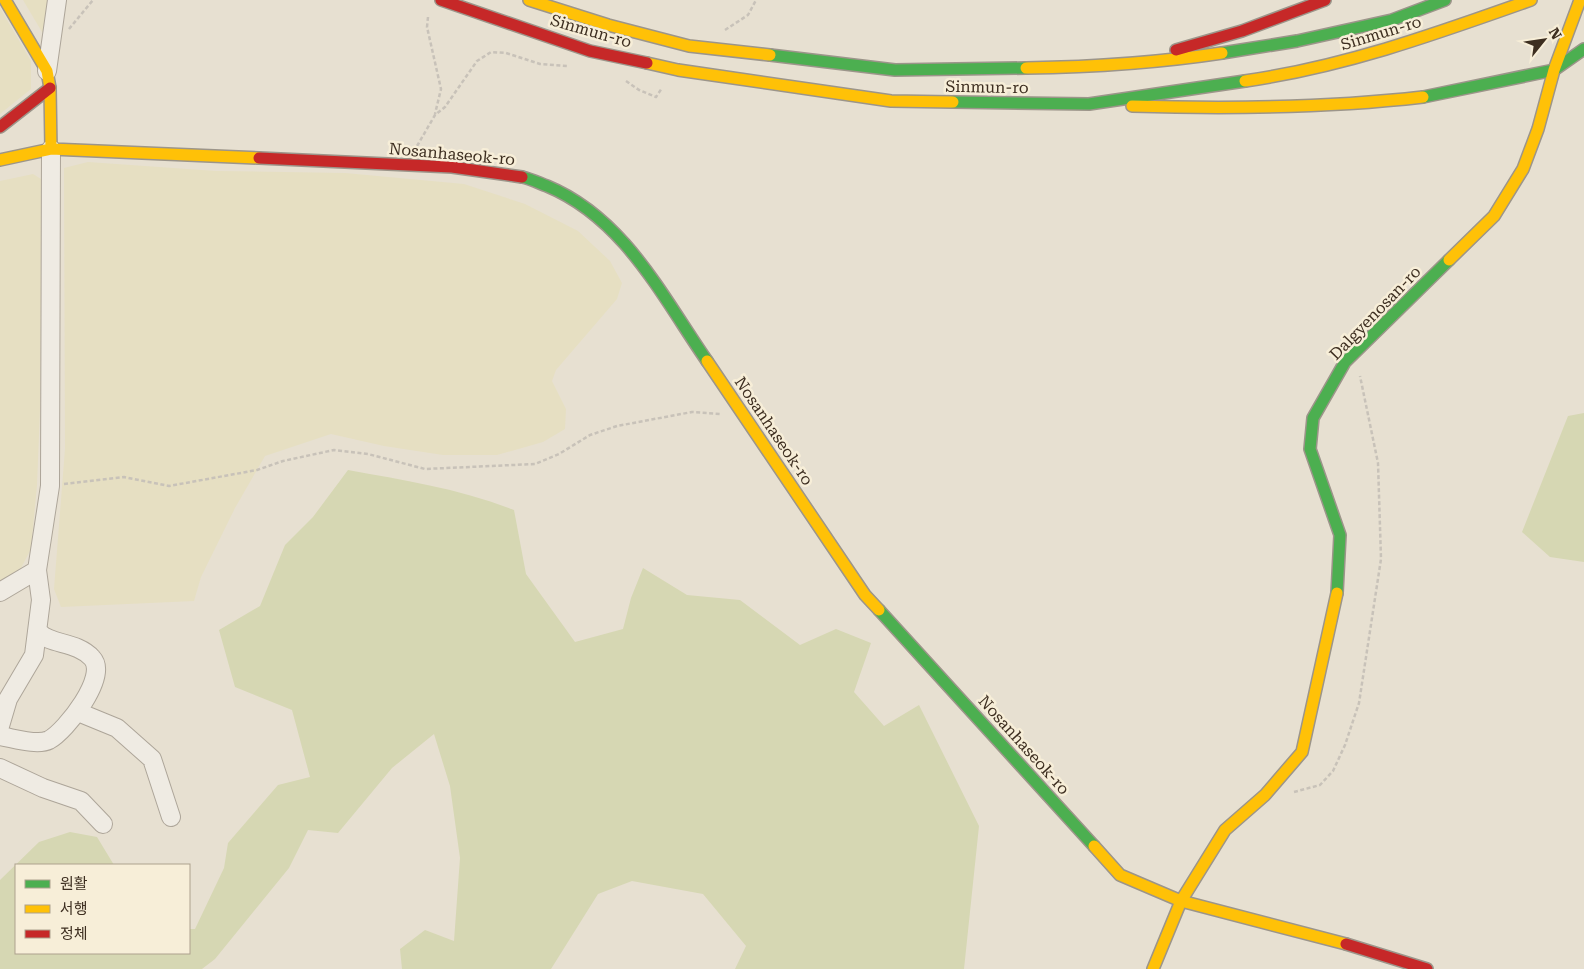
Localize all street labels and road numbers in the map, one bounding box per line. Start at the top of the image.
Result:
street label: Sinmun-ro [548,10,634,52]
street label: Sinmun-ro [1338,12,1424,54]
street label: Sinmun-ro [945,77,1029,97]
street label: Nosanhaseok-ro [388,139,516,169]
street label: Dalgyenosan-ro [1325,262,1425,364]
street label: Nosanhaseok-ro [731,373,817,489]
street label: Nosanhaseok-ro [975,692,1074,799]

